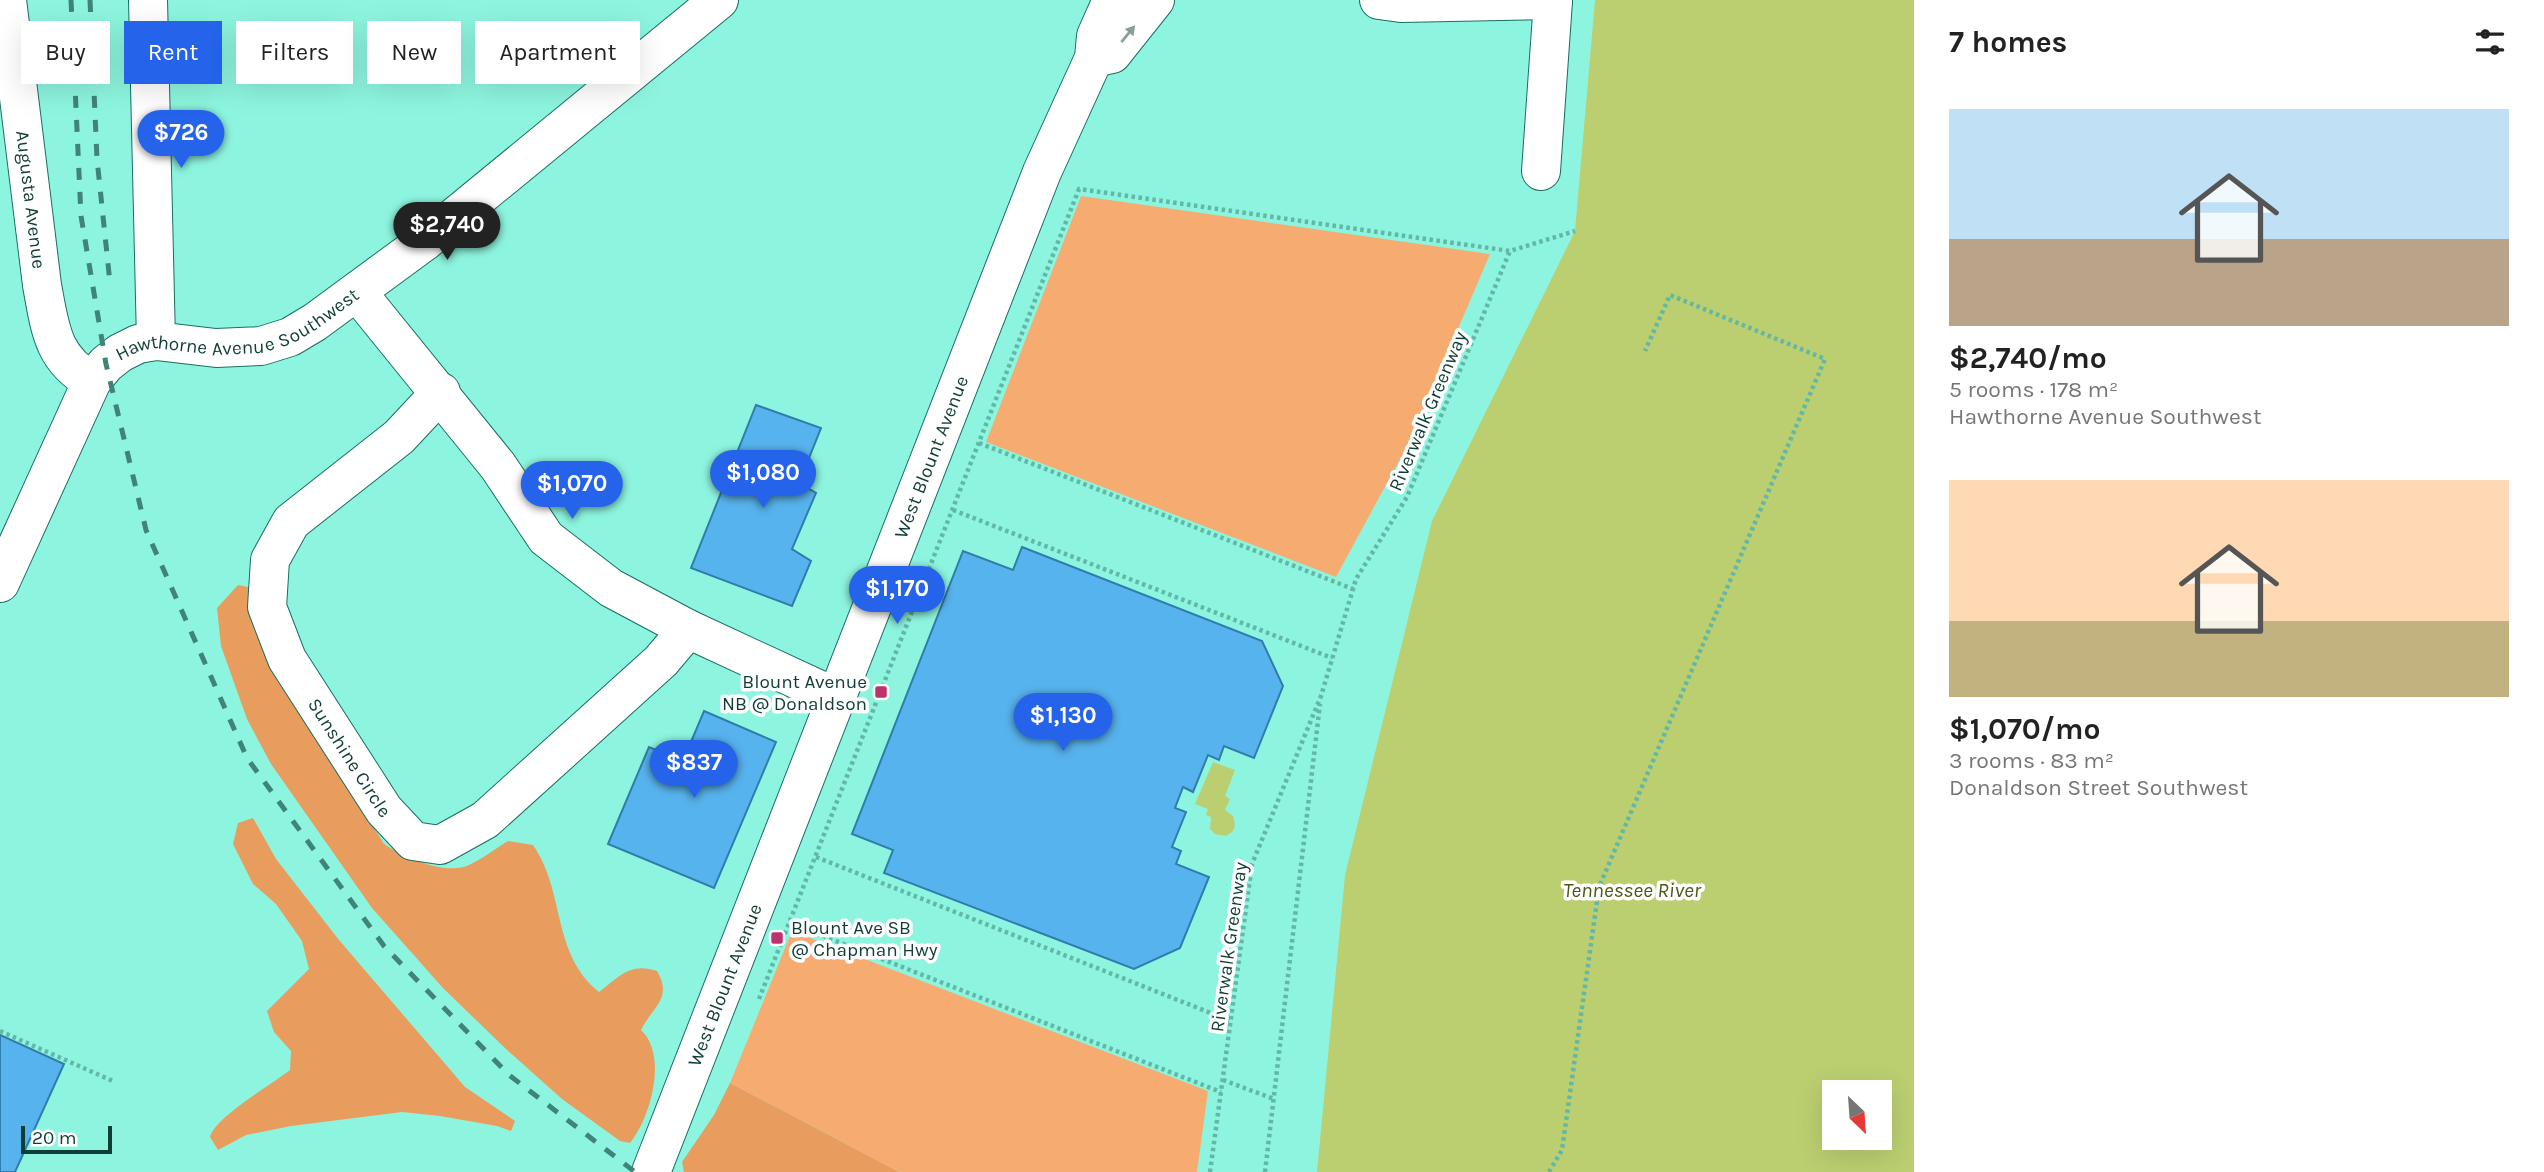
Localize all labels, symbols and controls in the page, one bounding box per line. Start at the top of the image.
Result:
chip: Buy [21,21,110,84]
chip: Rent [124,21,222,84]
chip: Filters [236,21,353,84]
chip: New [367,21,461,84]
chip: Apartment [475,21,640,84]
icon: filters [2471,23,2509,61]
text: 7 homes [1949,24,2067,60]
one-way arrow [1120,26,1135,43]
pin: $726 [140,110,222,170]
text: $726 [153,119,209,146]
street label: Augusta Avenue [11,129,50,270]
icon: home [2166,155,2292,281]
pin: $2,740 [390,202,504,262]
text: $2,740 [409,211,485,238]
street label: Hawthorne Avenue Southwest [112,284,363,366]
street label: Riverwalk Greenway [1384,328,1472,495]
text: $2,740/mo [1949,340,2107,376]
street label: West Blount Avenue [890,373,973,541]
text: 5 rooms · 178 m² [1949,376,2118,403]
text: Hawthorne Avenue Southwest [1949,403,2262,430]
pin: $1,080 [706,450,820,510]
text: $1,080 [726,459,800,486]
pin: $1,070 [515,462,629,521]
text: $1,070 [537,470,607,497]
icon: home [2166,526,2292,652]
pin: $1,170 [840,566,954,626]
text: $1,170 [865,575,929,602]
place label: Blount Avenue NB @ Donaldson [722,671,867,715]
marker: Blount Avenue NB @ Donaldson [873,684,889,700]
street label: Sunshine Circle [303,694,395,822]
pin: $1,130 [1006,694,1120,753]
text: $1,130 [1030,702,1096,729]
text: $1,070/mo [1949,711,2100,747]
pin: $837 [653,740,735,800]
text: 3 rooms · 83 m² [1949,747,2114,774]
text: $837 [666,749,722,776]
text: Donaldson Street Southwest [1949,774,2248,801]
street label: Riverwalk Greenway [1206,861,1252,1034]
water label: Tennessee River [1563,878,1702,902]
street label: West Blount Avenue [683,901,767,1070]
place label: Blount Ave SB @ Chapman Hwy [791,917,938,961]
marker: Blount Ave SB @ Chapman Hwy [769,930,785,946]
north arrow [1822,1080,1892,1150]
map controls [1822,1080,1892,1150]
scale bar [21,1123,112,1155]
text: 20 m [32,1127,77,1149]

